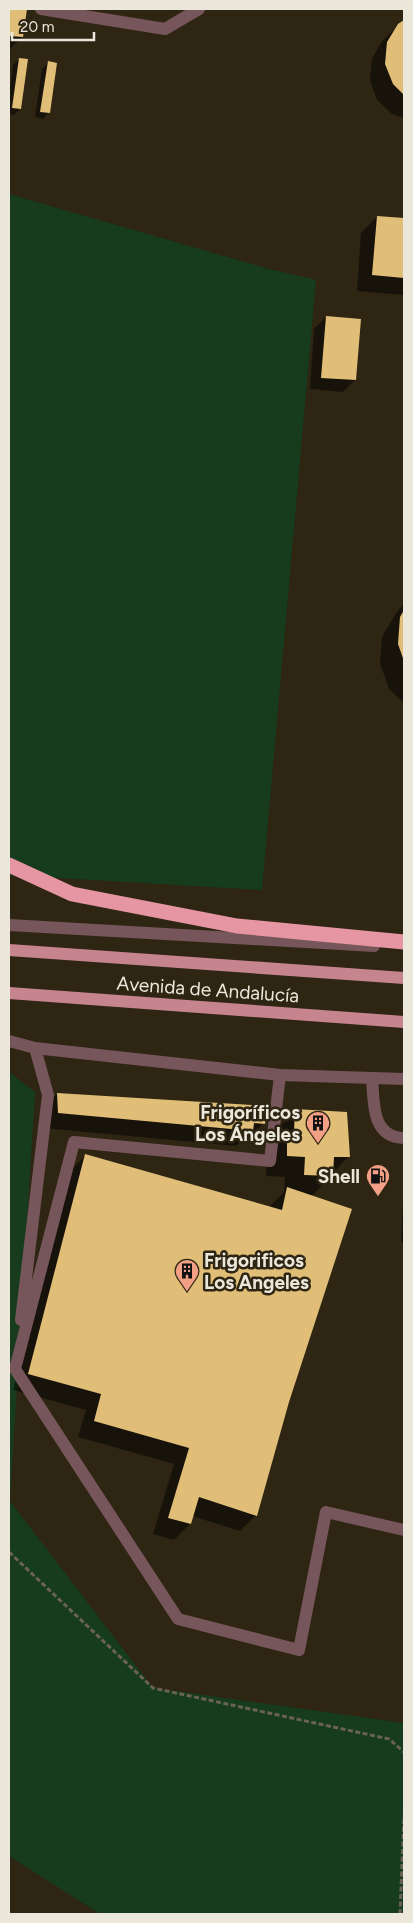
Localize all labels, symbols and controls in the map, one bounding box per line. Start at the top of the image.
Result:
scale bar [12,10,95,42]
text: 20 m [20,18,54,36]
street label: Avenida de Andalucía [116,972,300,1007]
place label: Frigoríficos Los Ángeles [195,1101,300,1146]
building icon: Frigoríficos Los Ángeles [305,1110,331,1144]
fuel station icon: Shell [365,1163,391,1197]
place label: Shell [318,1165,360,1188]
place label: Frigorificos Los Angeles [204,1249,309,1294]
building icon: Frigorificos Los Angeles [174,1258,200,1292]

